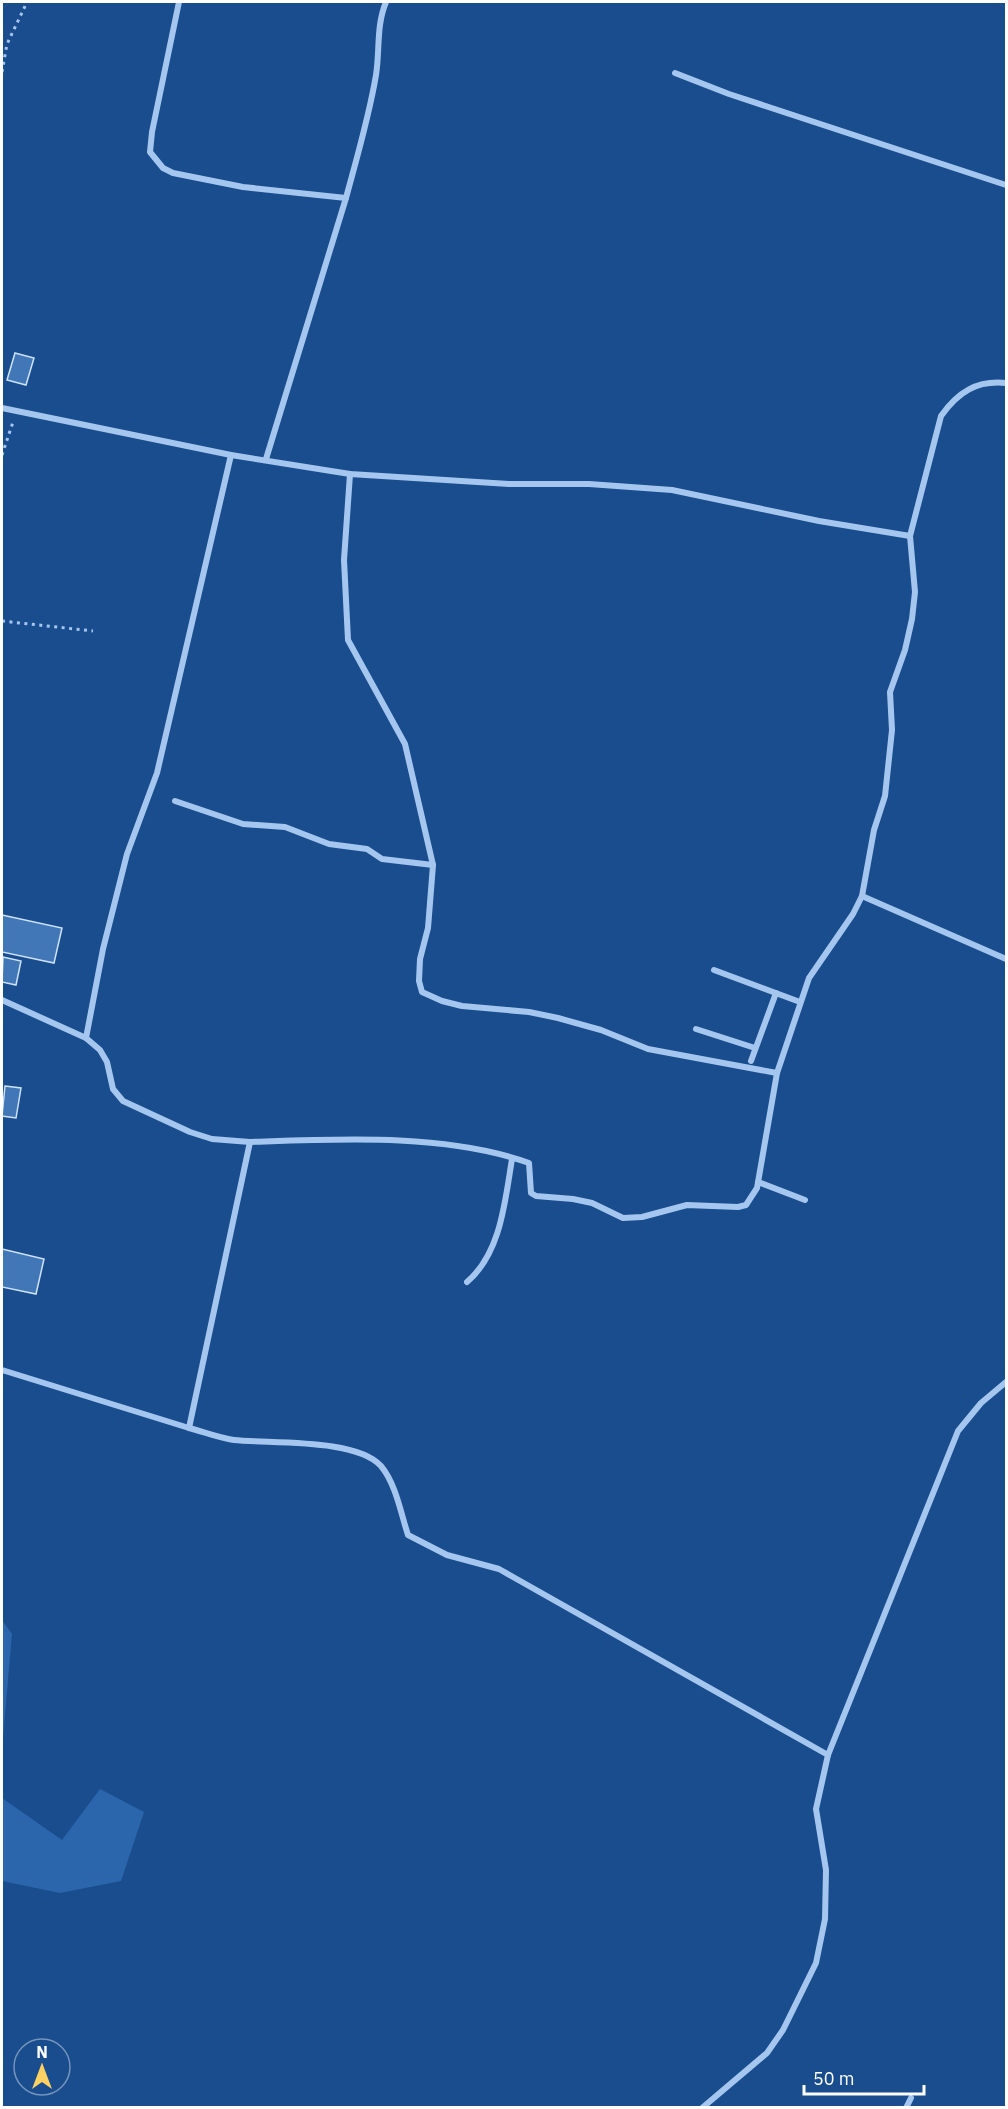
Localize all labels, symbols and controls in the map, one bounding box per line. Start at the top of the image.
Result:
north arrow [12,2037,72,2097]
text: N [36,2042,48,2062]
scale bar [804,2058,924,2096]
text: 50 m [813,2067,855,2090]

